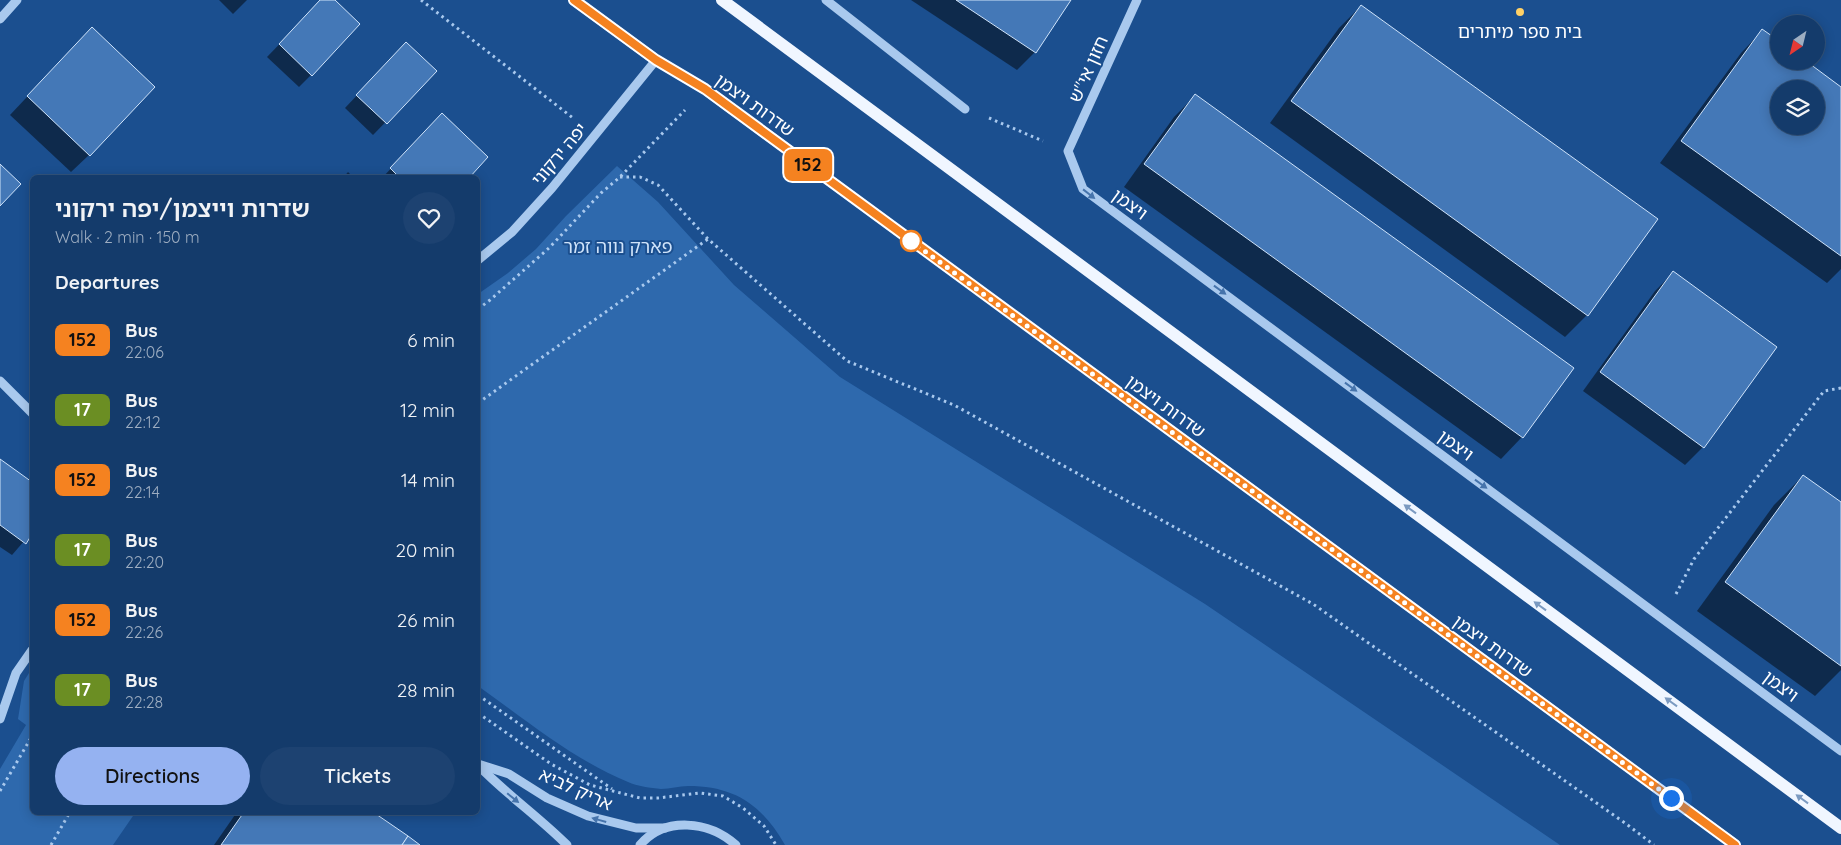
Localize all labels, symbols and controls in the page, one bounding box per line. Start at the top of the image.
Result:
marker: בית ספר מיתרים [1514,6,1526,18]
north arrow [1770,15,1825,70]
map controls [1770,15,1825,135]
place label: בית ספר מיתרים [1458,20,1582,43]
street label: חזון אי"ש [1063,32,1113,106]
street label: שדרות ויצמן [711,68,799,142]
button: layers [1770,80,1825,135]
street label: יפה ירקוני [526,118,592,190]
line badge: 152 [779,149,837,181]
text: 152 [794,153,822,176]
street label: ויצמן [1108,183,1152,225]
one-way arrow [1083,188,1096,199]
button: heart [403,192,455,244]
text: שדרות וייצמן/יפה ירקוני [55,193,310,223]
text: Walk · 2 min · 150 m [55,227,200,247]
unlabelled marker [900,230,922,252]
park label: פארק נווה זמר [564,235,672,258]
text: Departures [55,270,159,294]
one-way arrow [1213,285,1226,296]
text: Bus [125,318,158,342]
text: 152 [69,328,96,351]
text: 6 min [407,328,455,352]
text: 22:06 [125,342,164,362]
street label: שדרות ויצמן [1122,369,1210,443]
one-way arrow [1344,382,1358,392]
text: Bus [125,388,158,412]
text: 17 [74,398,91,421]
text: 12 min [400,398,455,422]
text: 22:12 [125,412,161,432]
street label: ויצמן [1434,424,1478,466]
text: Bus [125,458,158,482]
text: 152 [69,468,96,491]
text: 14 min [401,468,455,492]
one-way arrow [1474,478,1487,489]
text: 22:14 [125,482,160,502]
one-way arrow [1403,504,1417,514]
text: Bus [125,528,158,552]
text: 17 [74,538,91,561]
text: 20 min [396,538,455,562]
text: 22:20 [125,552,164,572]
text: Bus [125,598,158,622]
one-way arrow [1534,601,1547,611]
text: 152 [69,608,96,631]
text: 26 min [397,608,455,632]
street label: שדרות ויצמן [1449,609,1537,683]
text: 22:26 [125,622,163,642]
street label: ויצמן [1759,665,1803,707]
text: Bus [125,668,158,692]
text: 17 [74,678,91,701]
text: 28 min [397,678,455,702]
text: 22:28 [125,692,163,712]
one-way arrow [1664,697,1678,707]
button: Directions [55,747,250,805]
button: Tickets [260,747,455,805]
street label: אריק לביא [536,763,616,815]
your location [1659,786,1684,811]
one-way arrow [506,793,519,804]
one-way arrow [1795,794,1809,804]
one-way arrow [592,815,607,823]

